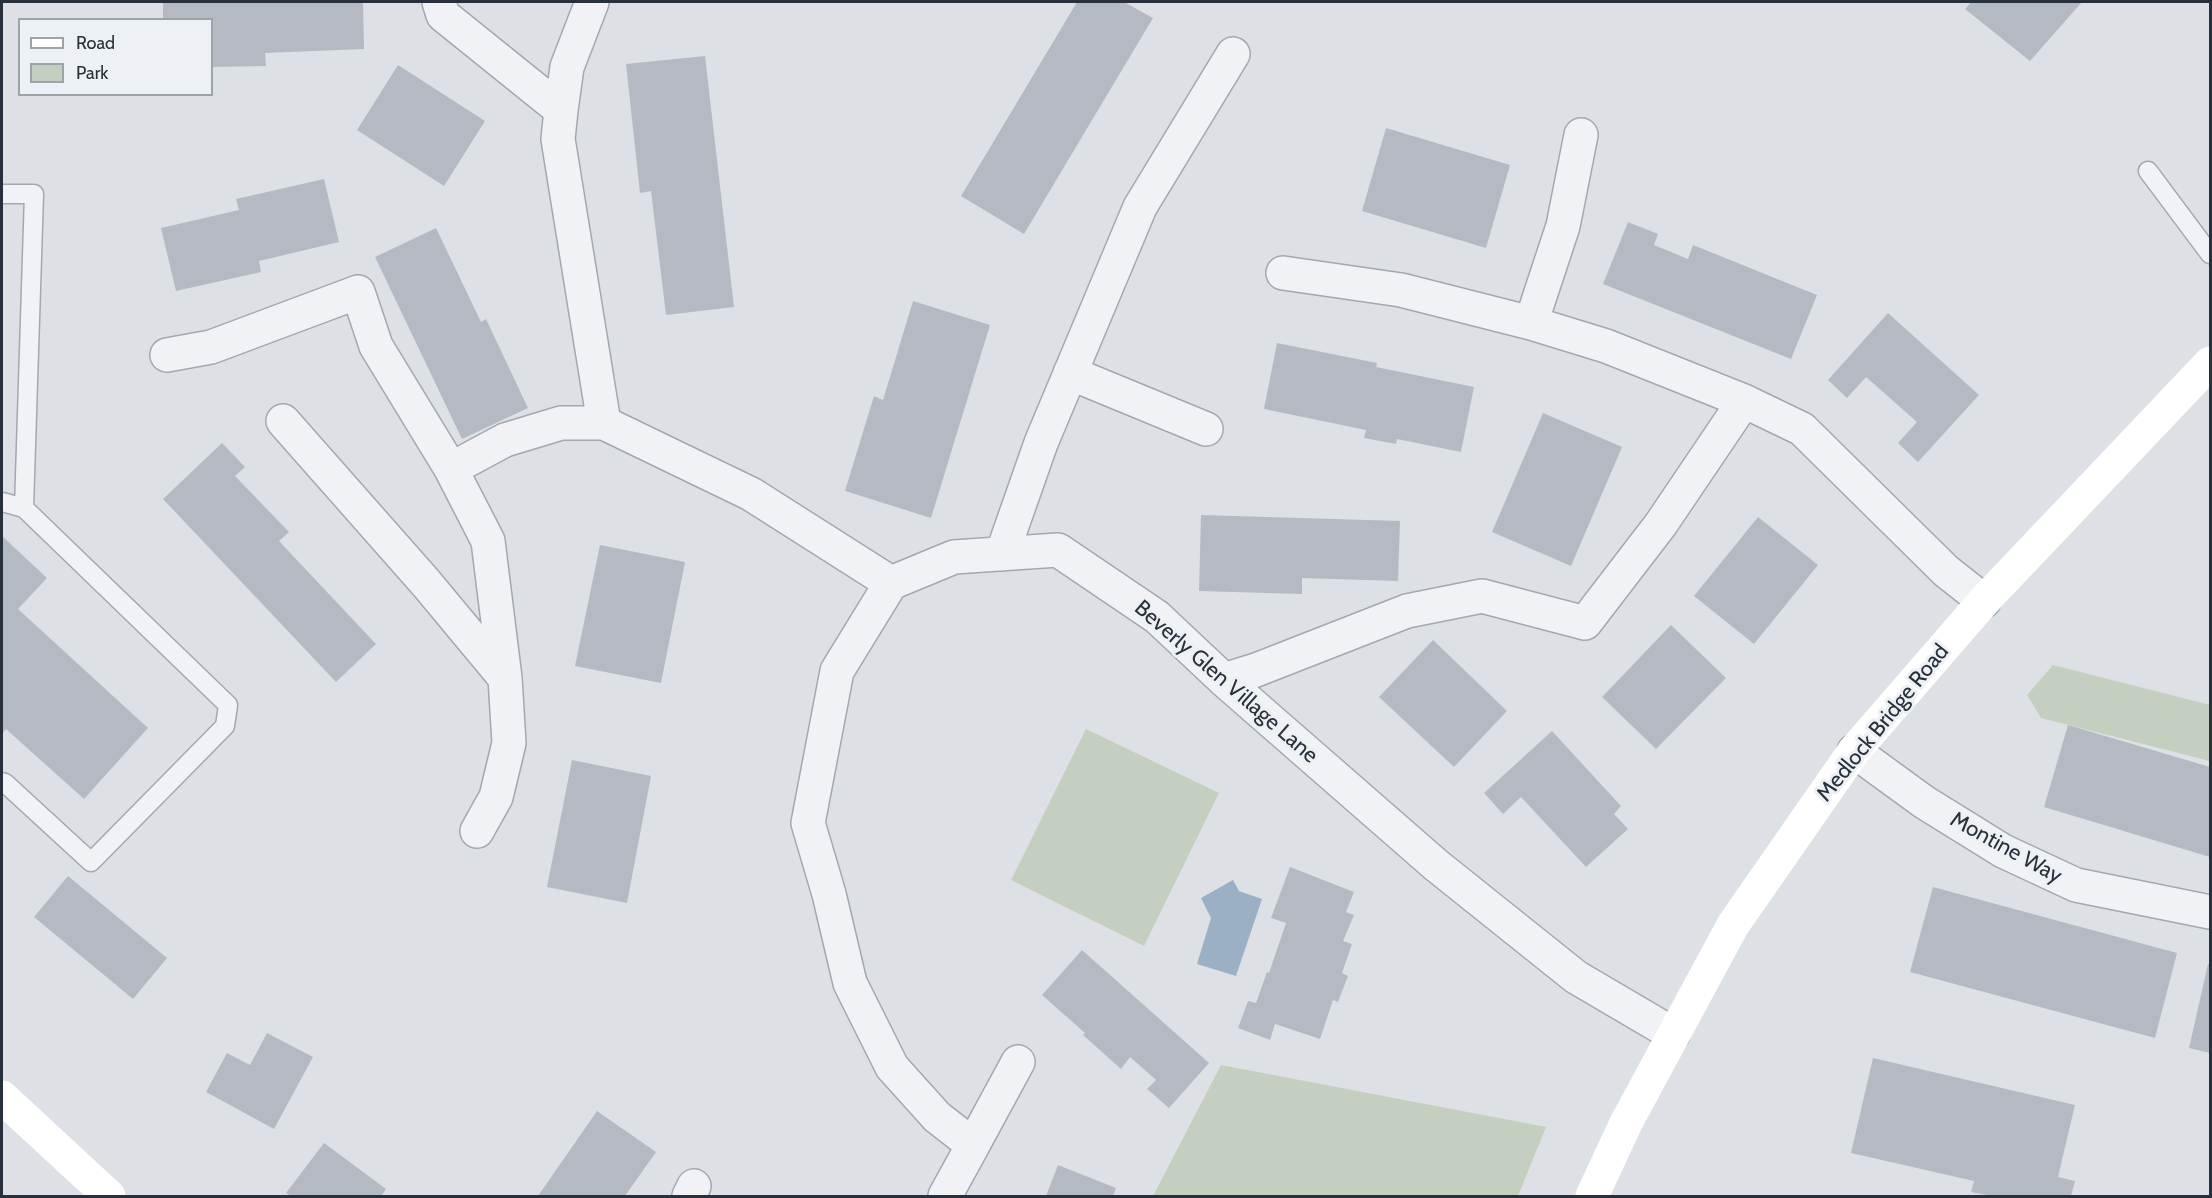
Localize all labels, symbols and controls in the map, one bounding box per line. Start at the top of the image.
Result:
legend [18,18,213,96]
text: Road [76,32,115,54]
text: Park [76,62,108,84]
street label: Beverly Glen Village Lane [1129,595,1323,769]
street label: Medlock Bridge Road [1811,639,1955,807]
street label: Montine Way [1946,807,2066,889]

